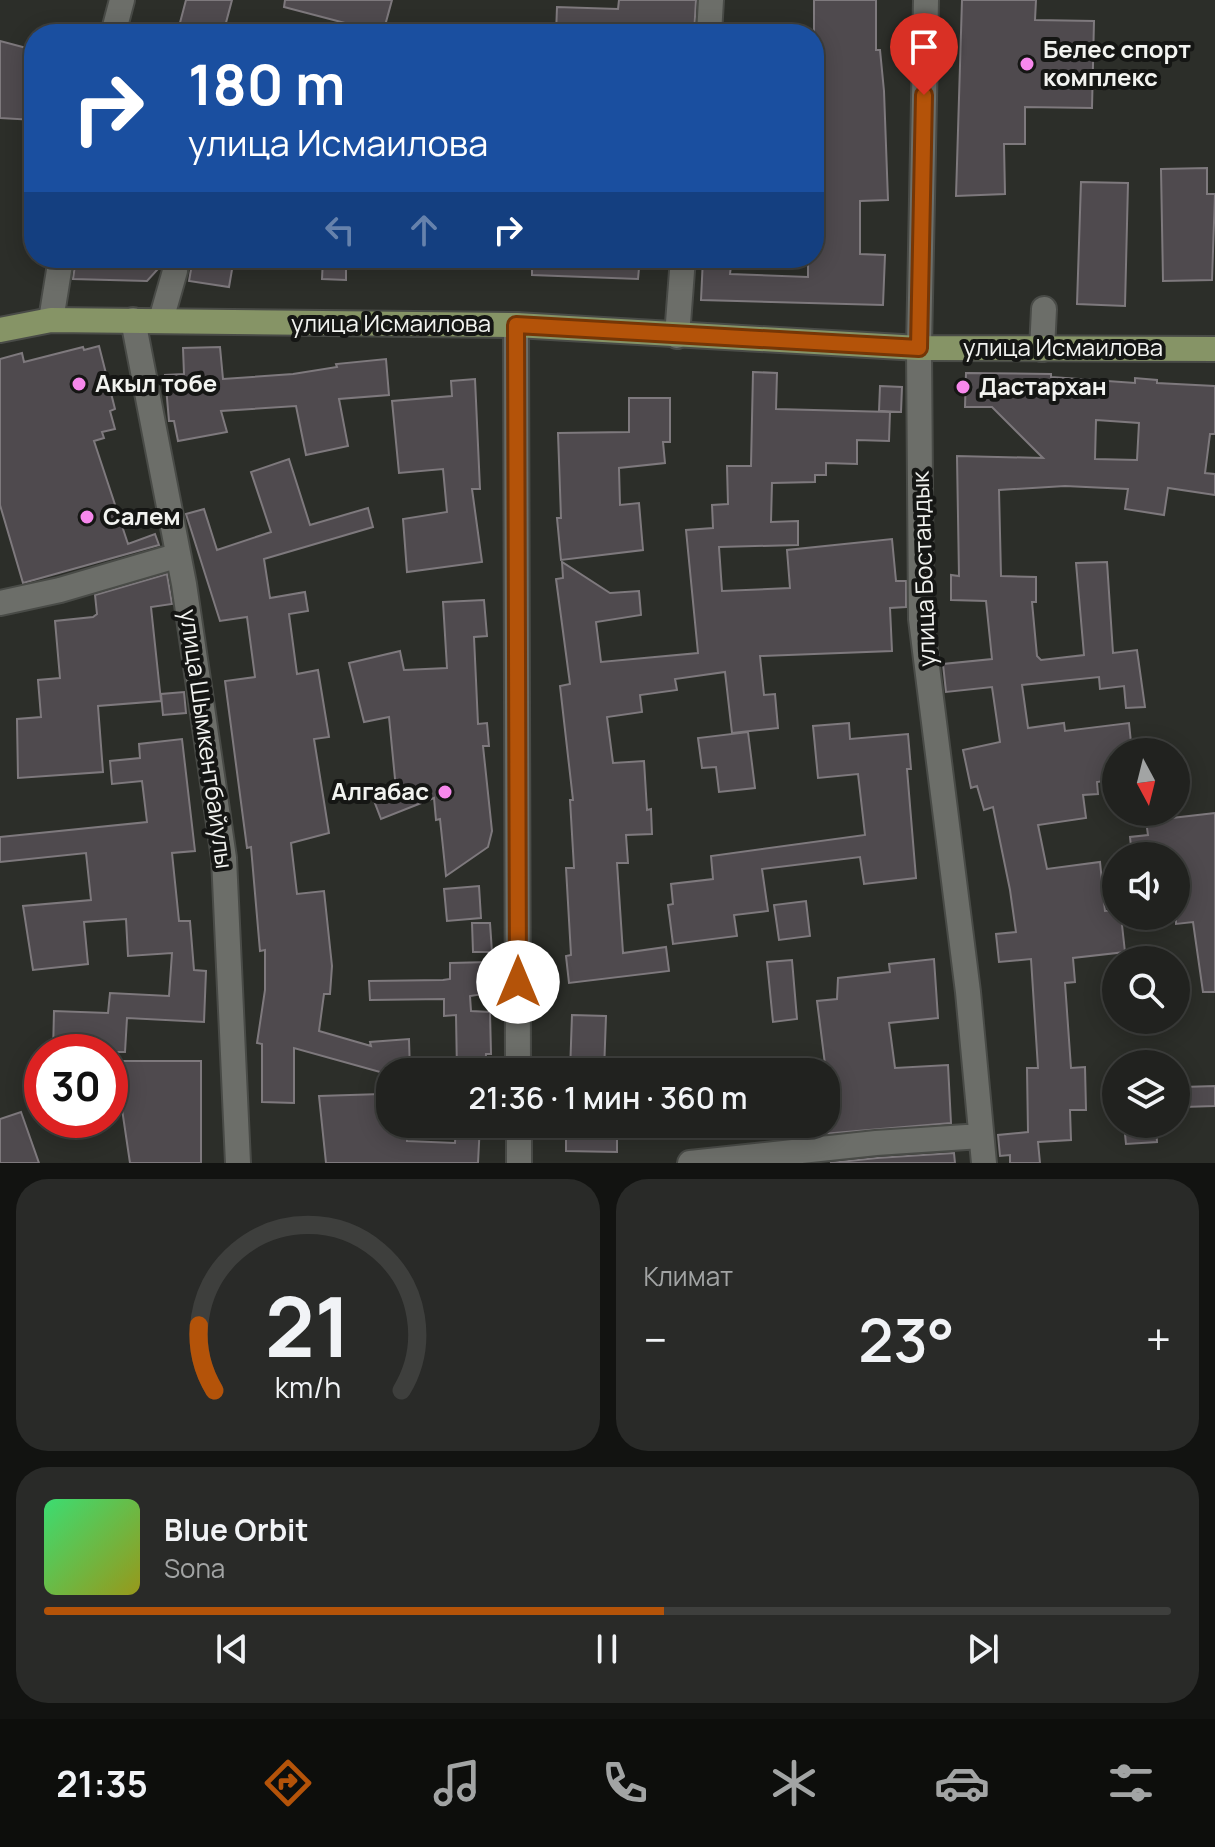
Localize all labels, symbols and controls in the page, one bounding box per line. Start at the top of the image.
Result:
pin [890,13,958,95]
icon: arrive [902,25,946,69]
place label: Белес спорт комплекс [1043,32,1191,93]
text: 180 m [188,45,345,122]
marker: Белес спорт комплекс [1018,55,1036,73]
icon: right [56,56,160,160]
text: улица Исмаилова [188,118,488,167]
icon: left [318,208,362,252]
icon: ahead [402,208,446,252]
icon: right [486,208,530,252]
street label: улица Исмаилова [291,306,491,339]
street label: улица Исмаилова [963,330,1163,363]
place label: Акыл тобе [95,366,217,399]
place label: Дастархан [979,369,1107,402]
marker: Акыл тобе [70,375,88,393]
marker: Дастархан [954,378,972,396]
street label: улица Бостандык [903,470,942,667]
place label: Салем [103,499,181,532]
marker: Салем [78,508,96,526]
street label: улица Шымкентбайулы [173,607,242,871]
north arrow [1102,738,1190,826]
map controls [1102,738,1190,1138]
place label: Алгабас [331,774,429,807]
marker: Алгабас [436,783,454,801]
button: sound [1102,842,1190,930]
position arrow [476,940,560,1024]
button: search [1102,946,1190,1034]
speed limit sign: 30 [24,1034,128,1138]
button: layers [1102,1050,1190,1138]
text: 21:36 · 1 мин · 360 m [469,1077,747,1118]
text: Климат [644,1258,733,1294]
text: 21 [265,1268,351,1382]
text: 23° [858,1298,955,1380]
text: − [644,1309,667,1369]
text: + [1146,1309,1171,1369]
text: km/h [275,1368,341,1407]
text: Blue Orbit [164,1509,309,1550]
text: Sona [164,1550,225,1586]
icon: previous [210,1627,254,1671]
icon: pause [585,1627,629,1671]
icon: next [961,1627,1005,1671]
icon: directions [260,1755,316,1811]
icon: music [429,1755,485,1811]
icon: phone [597,1755,653,1811]
icon: climate [766,1755,822,1811]
icon: car [934,1755,990,1811]
icon: filters [1103,1755,1159,1811]
text: 21:35 [56,1759,148,1808]

